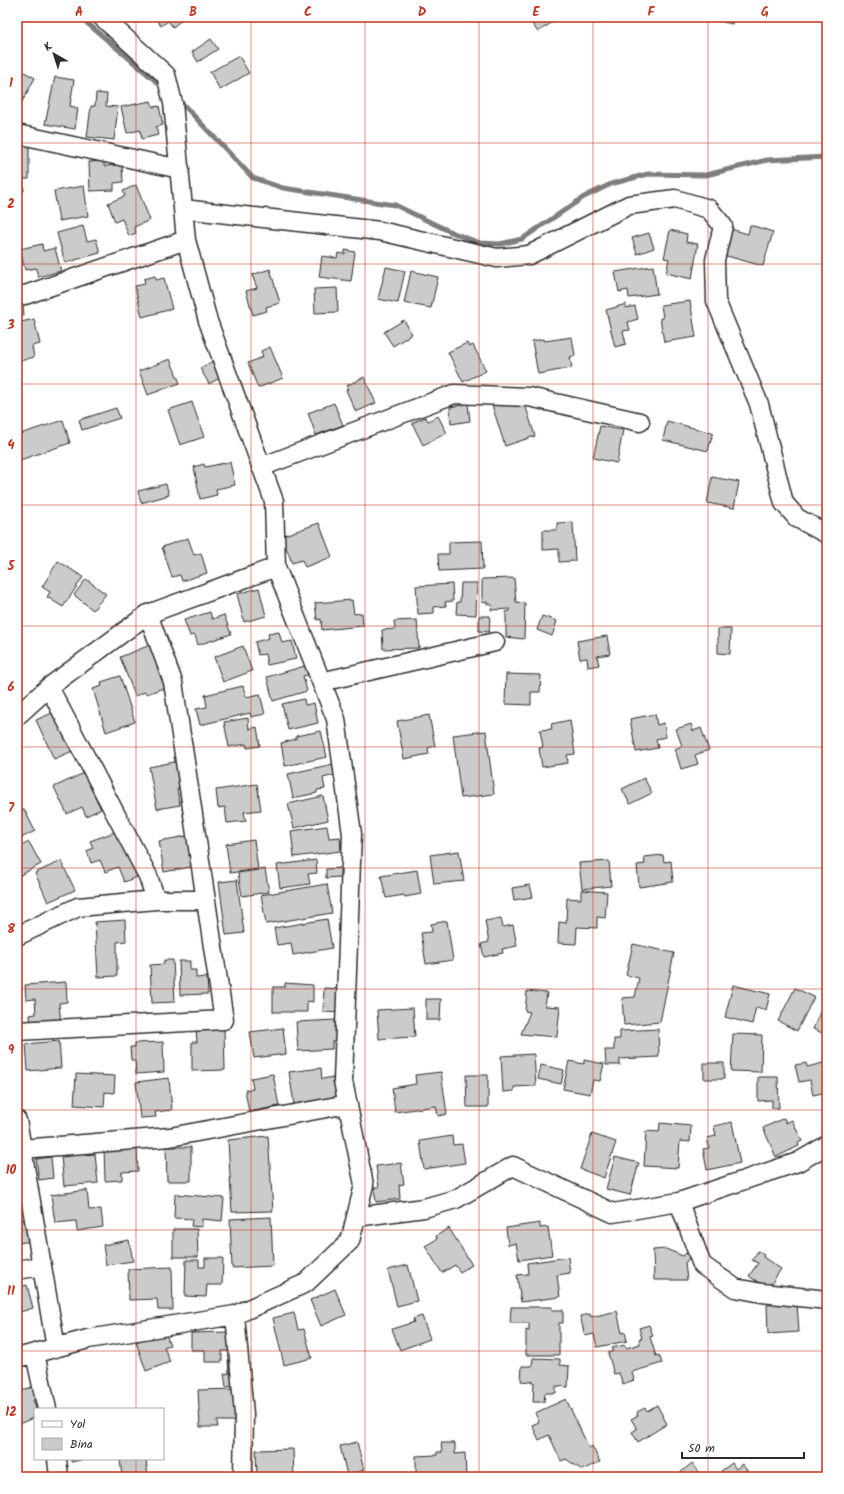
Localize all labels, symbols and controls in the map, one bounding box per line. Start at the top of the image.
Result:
text: A [75,2,83,23]
text: B [189,2,197,23]
text: C [304,2,312,23]
text: D [418,2,427,23]
text: E [532,2,540,23]
text: F [647,2,655,23]
text: G [761,2,769,23]
north arrow [34,34,74,74]
text: K [40,38,57,56]
text: 1 [9,73,13,94]
text: 2 [7,194,15,215]
text: 3 [6,315,15,336]
text: 4 [7,435,15,456]
text: 5 [7,556,16,577]
text: 6 [7,677,15,698]
text: 7 [8,798,15,819]
text: 8 [7,919,15,940]
text: 9 [8,1040,15,1061]
text: 10 [6,1160,17,1181]
text: 11 [7,1281,15,1302]
text: 12 [5,1402,17,1423]
legend [34,1408,164,1460]
text: Yol [70,1415,85,1434]
scale bar [682,1434,804,1460]
text: Bina [70,1435,93,1454]
text: 50 m [688,1439,715,1458]

